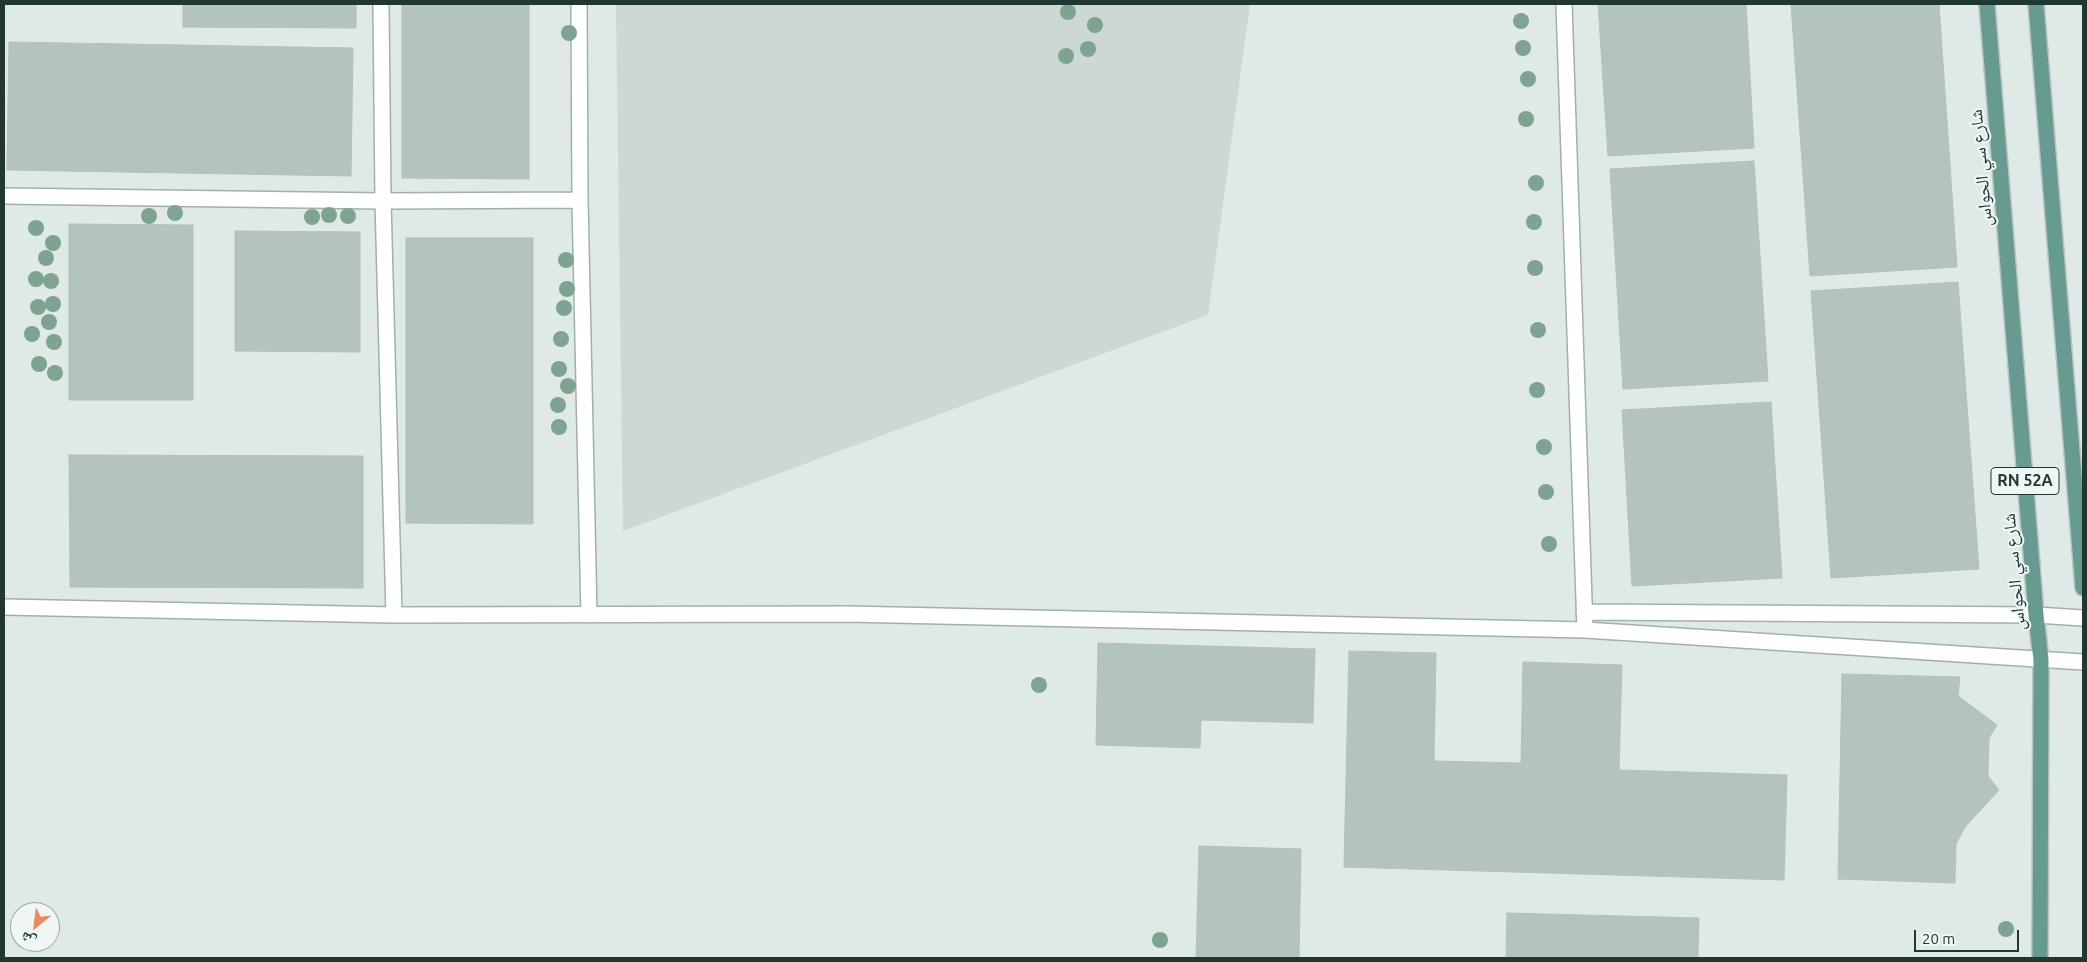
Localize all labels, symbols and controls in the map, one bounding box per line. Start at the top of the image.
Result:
street label: شارع سي الحواس [1965,108,1997,228]
road number: RN 52A [1991,468,2059,494]
street label: شارع سي الحواس [1998,512,2030,632]
north arrow [10,902,60,952]
scale bar [1917,920,2022,952]
text: ش [18,929,39,950]
text: 20 m [1922,930,1955,947]

